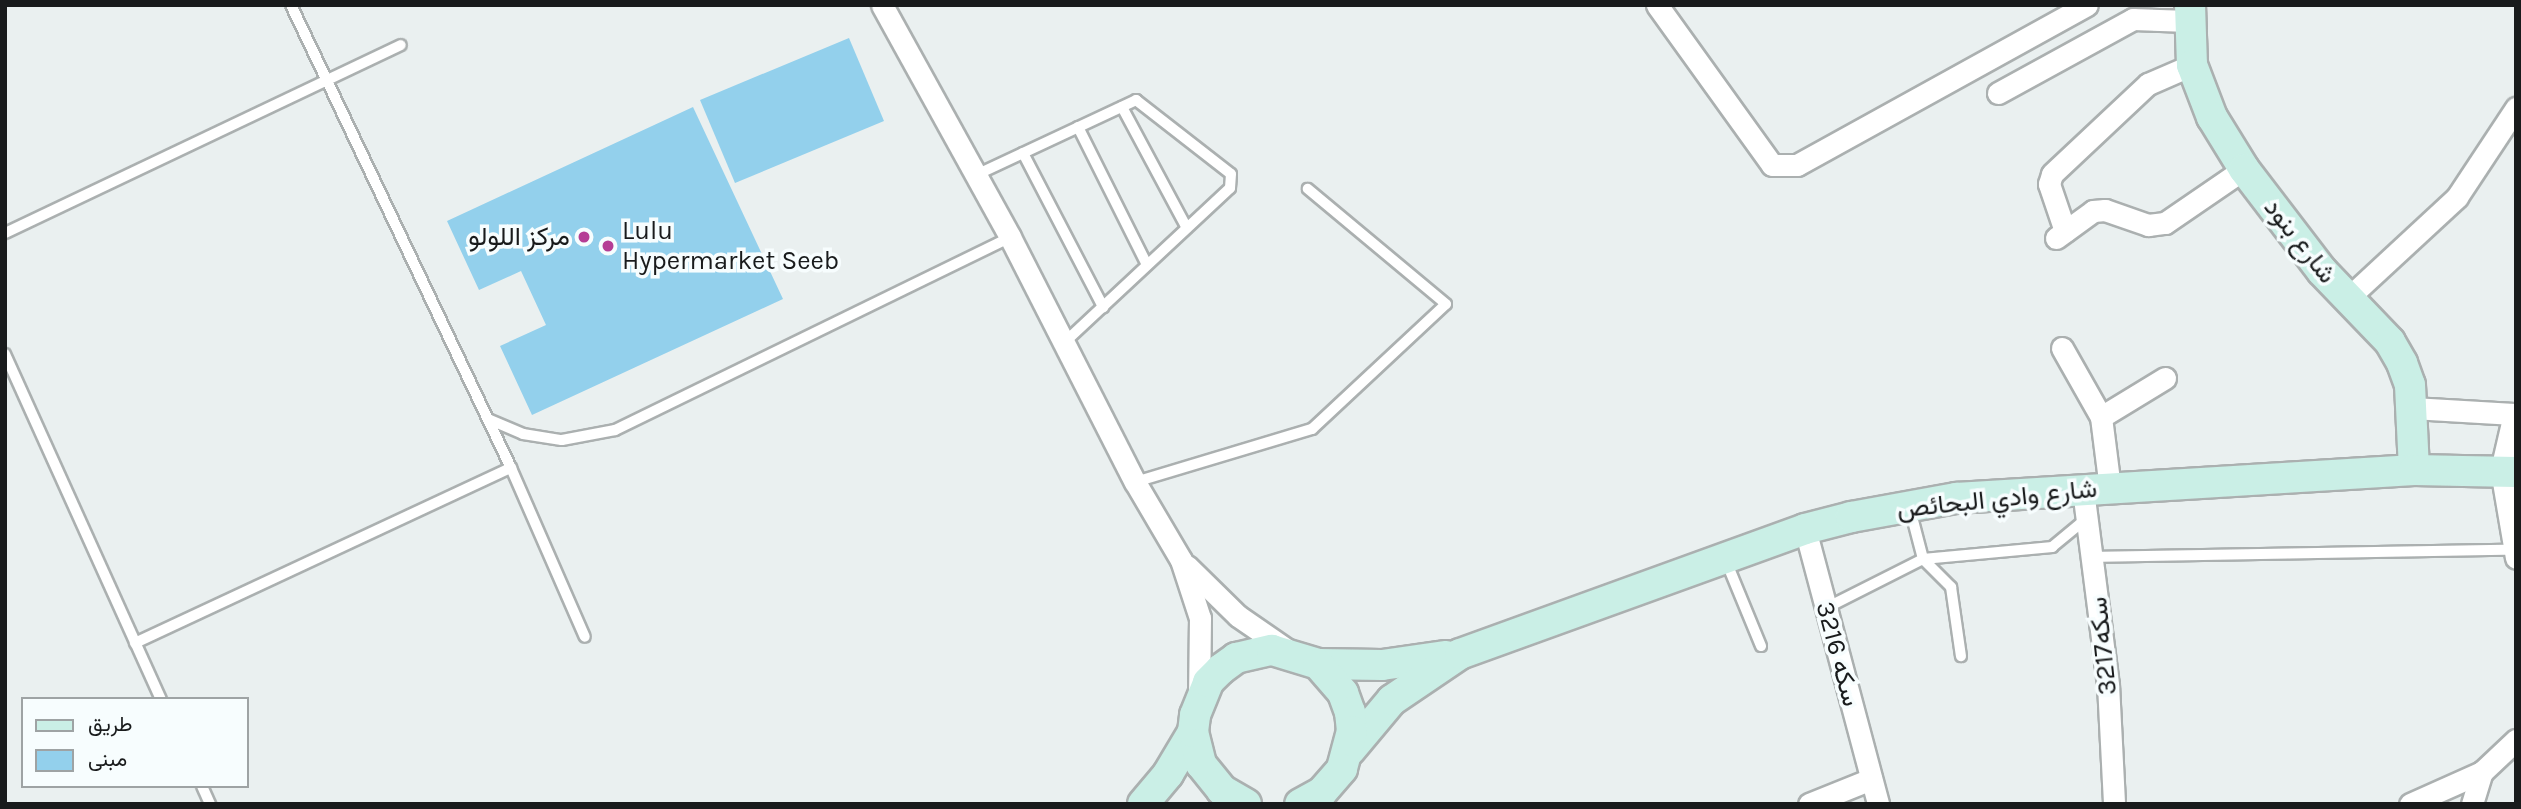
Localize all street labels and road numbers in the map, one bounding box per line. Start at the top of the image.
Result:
street label: شارع بنود [2257,192,2343,290]
street label: شارع وادي البحائص [1895,473,2099,525]
street label: سكه3217 [2082,595,2124,697]
street label: سكه 3216 [1809,598,1867,710]

